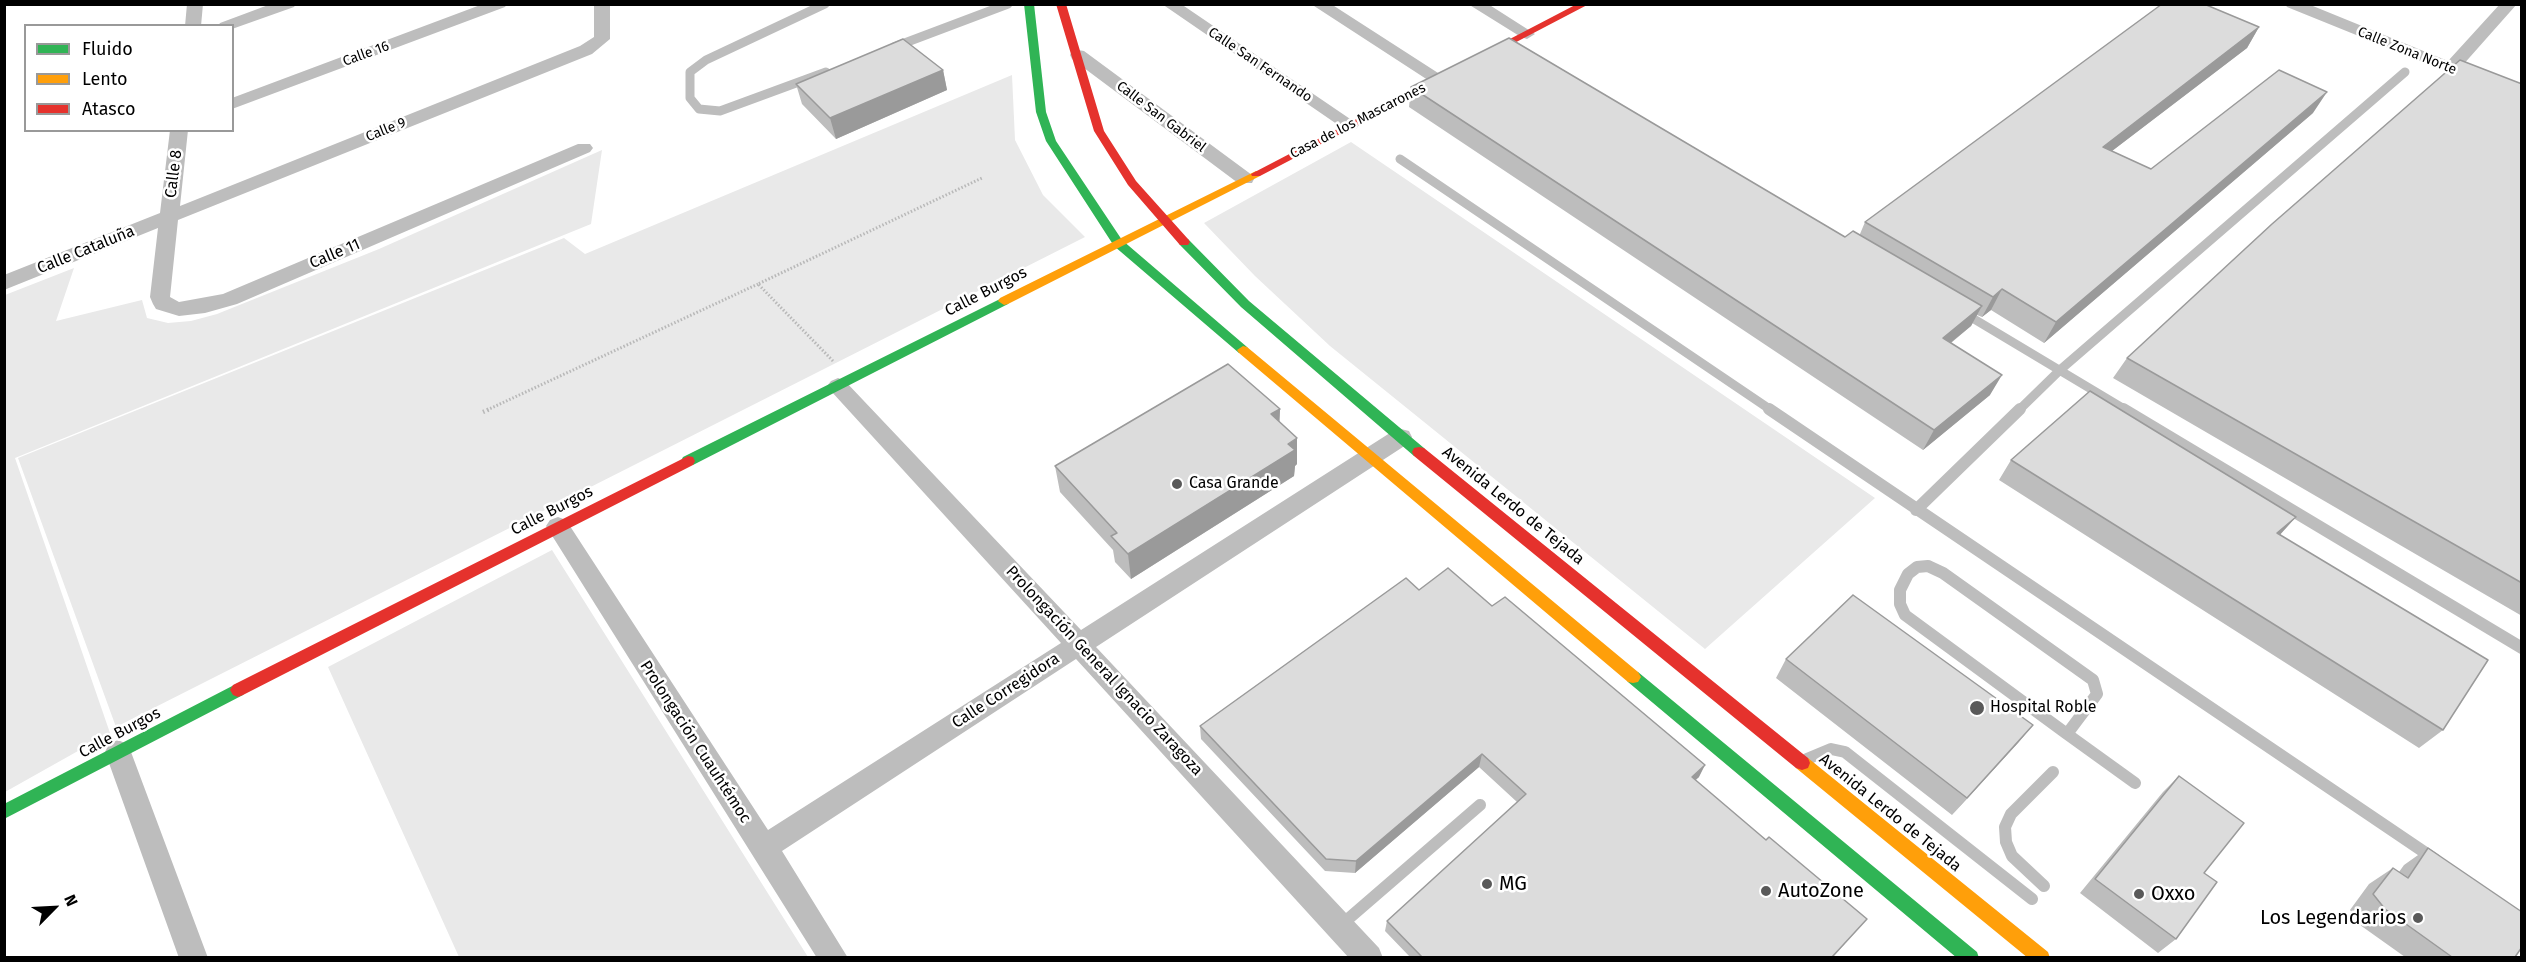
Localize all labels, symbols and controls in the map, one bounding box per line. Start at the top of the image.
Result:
legend [24,24,234,132]
street label: Calle San Fernando [1205,24,1315,106]
street label: Calle Zona Norte [2355,24,2459,78]
text: Fluido [82,38,133,60]
street label: Calle 16 [340,38,392,70]
text: Lento [82,68,128,90]
street label: Calle San Gabriel [1113,78,1209,156]
street label: Casa de los Mascarones [1288,80,1428,162]
text: Atasco [82,98,135,120]
street label: Calle 9 [363,114,409,146]
street label: Calle 8 [162,149,186,199]
street label: Calle Cataluña [34,222,138,278]
street label: Calle 11 [307,235,363,273]
street label: Calle Burgos [942,263,1030,321]
street label: Avenida Lerdo de Tejada [1438,443,1588,569]
place label: Casa Grande [1189,474,1279,494]
marker: Casa Grande [1170,477,1184,491]
street label: Calle Burgos [508,482,596,540]
street label: Prolongación General Ignacio Zaragoza [1002,562,1206,780]
street label: Calle Corregidora [949,649,1063,733]
street label: Prolongación Cuauhtémoc [635,657,755,827]
place label: Hospital Roble [1990,698,2096,718]
marker: Hospital Roble [1968,699,1986,717]
street label: Calle Burgos [76,704,164,762]
street label: Avenida Lerdo de Tejada [1815,750,1965,876]
place label: MG [1499,872,1527,896]
marker: MG [1480,877,1494,891]
north arrow [24,878,84,938]
place label: AutoZone [1778,879,1864,903]
place label: Oxxo [2151,882,2196,906]
marker: AutoZone [1759,884,1773,898]
marker: Oxxo [2132,887,2146,901]
text: N [60,892,82,909]
place label: Los Legendarios [2260,906,2406,930]
marker: Los Legendarios [2411,911,2425,925]

